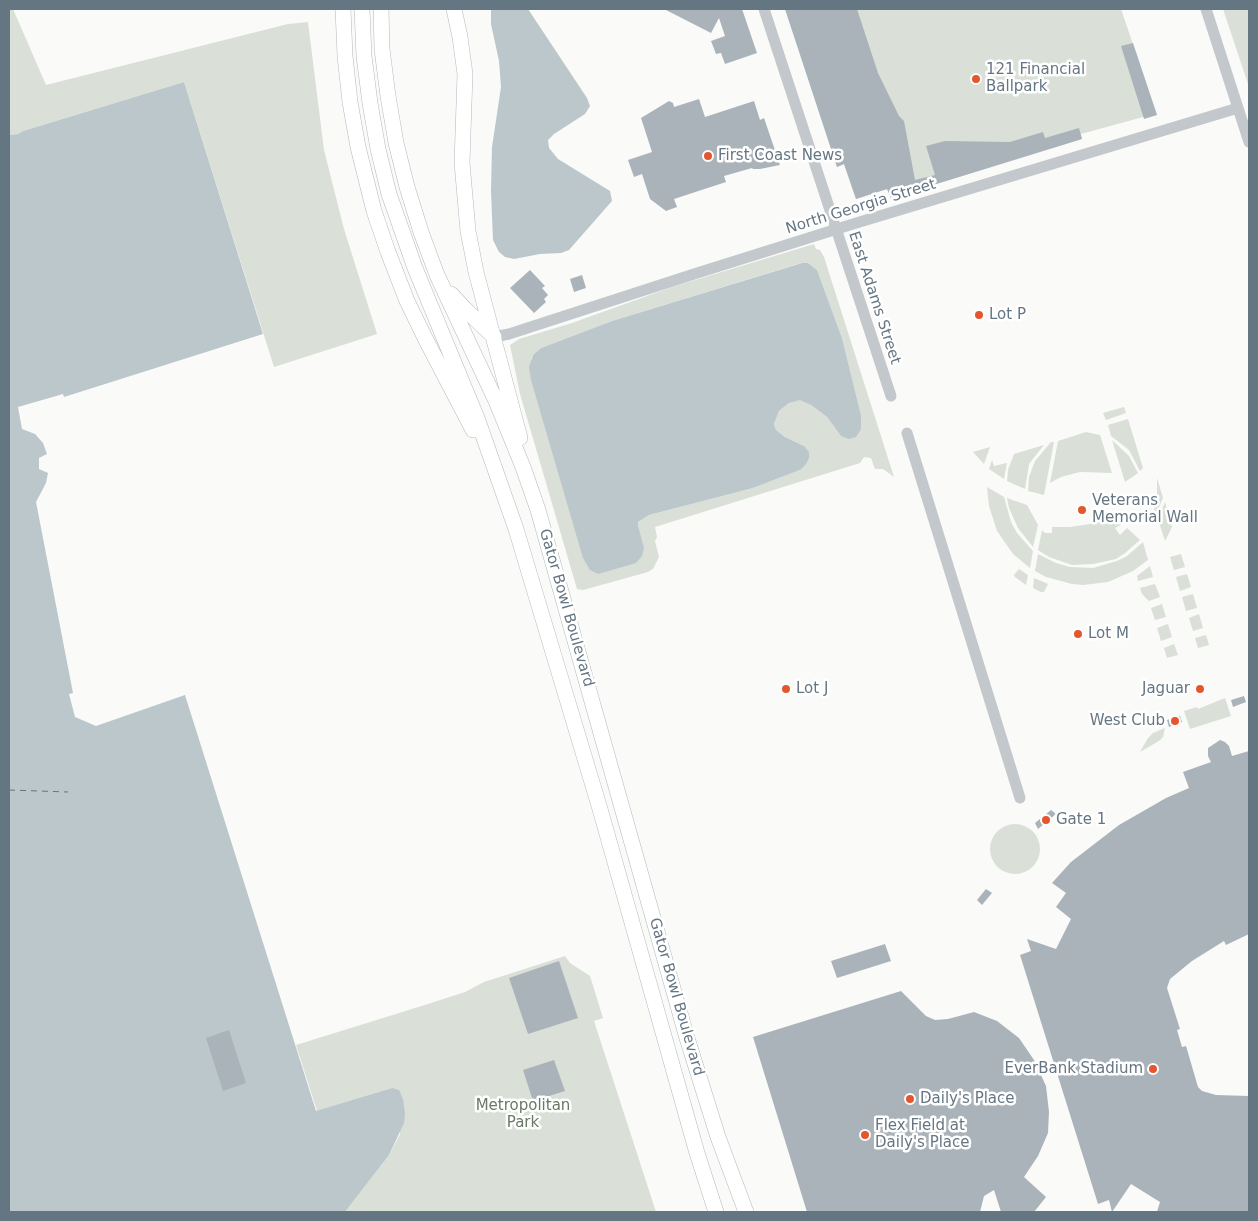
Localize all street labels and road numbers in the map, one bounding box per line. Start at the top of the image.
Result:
street label: North Georgia Street [784,176,938,238]
street label: East Adams Street [844,229,904,367]
street label: Gator Bowl Boulevard [535,527,597,689]
street label: Gator Bowl Boulevard [645,916,707,1078]

